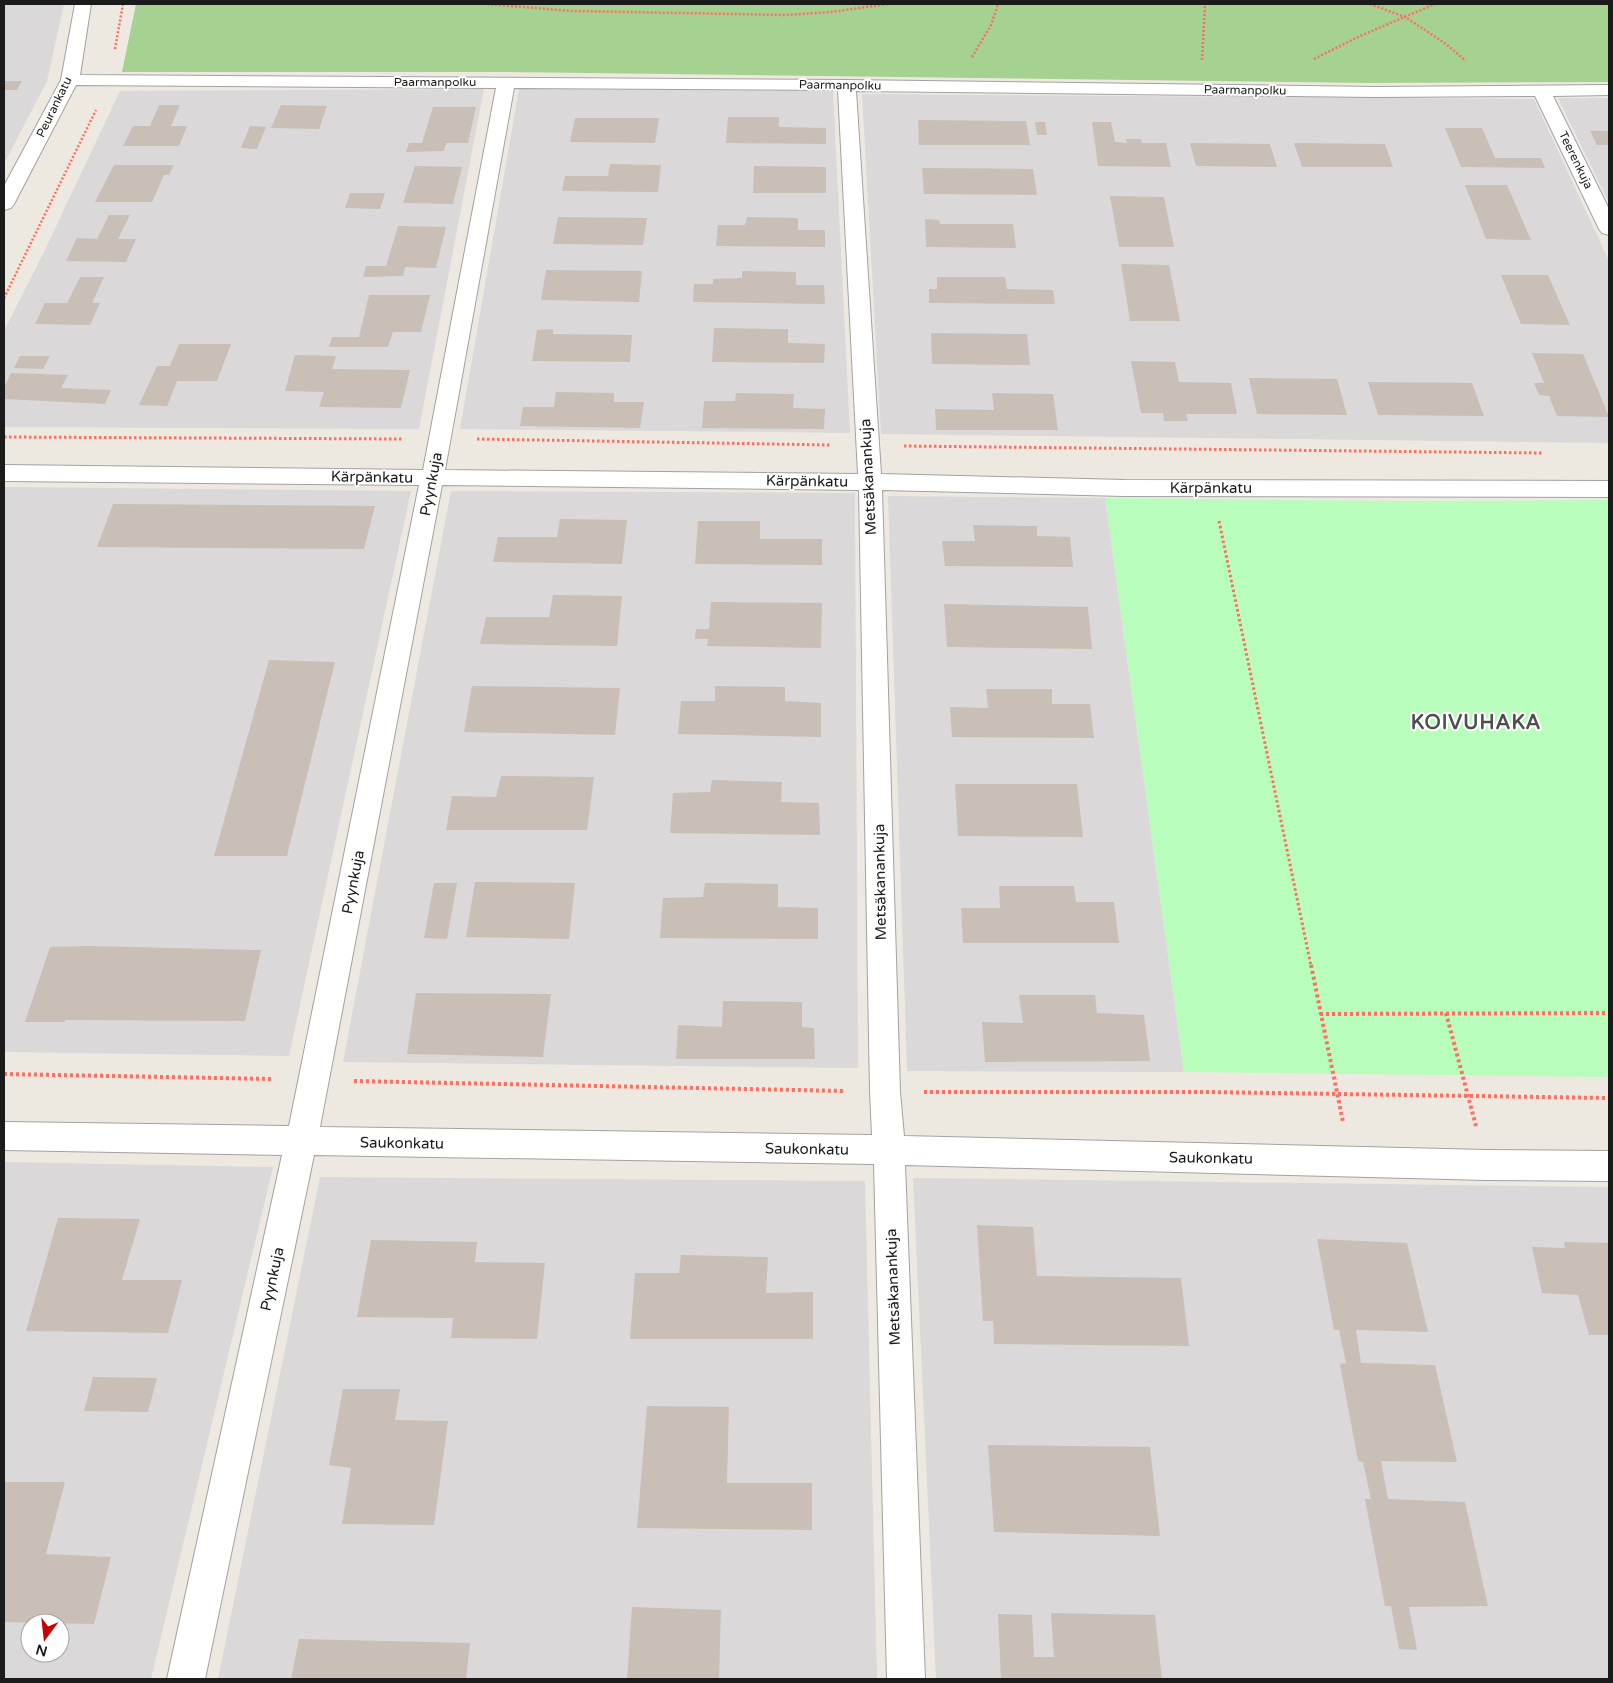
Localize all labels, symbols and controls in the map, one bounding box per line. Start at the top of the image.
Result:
street label: Peurankatu [33,74,75,140]
street label: Paarmanpolku [394,75,476,89]
street label: Paarmanpolku [799,77,881,93]
street label: Paarmanpolku [1204,82,1286,98]
street label: Teerenkuja [1556,129,1596,191]
street label: Metsäkanankuja [856,418,880,536]
street label: Pyynkuja [416,450,446,518]
street label: Kärpänkatu [331,467,413,487]
street label: Kärpänkatu [766,471,848,491]
street label: Kärpänkatu [1170,479,1252,497]
district label: KOIVUHAKA [1411,711,1541,735]
street label: Metsäkanankuja [870,823,890,941]
street label: Pyynkuja [338,848,368,916]
street label: Saukonkatu [360,1133,444,1153]
street label: Saukonkatu [765,1139,849,1159]
street label: Saukonkatu [1169,1148,1253,1168]
street label: Metsäkanankuja [882,1228,904,1346]
street label: Pyynkuja [256,1245,288,1313]
north arrow [20,1613,70,1663]
text: N [34,1640,49,1660]

